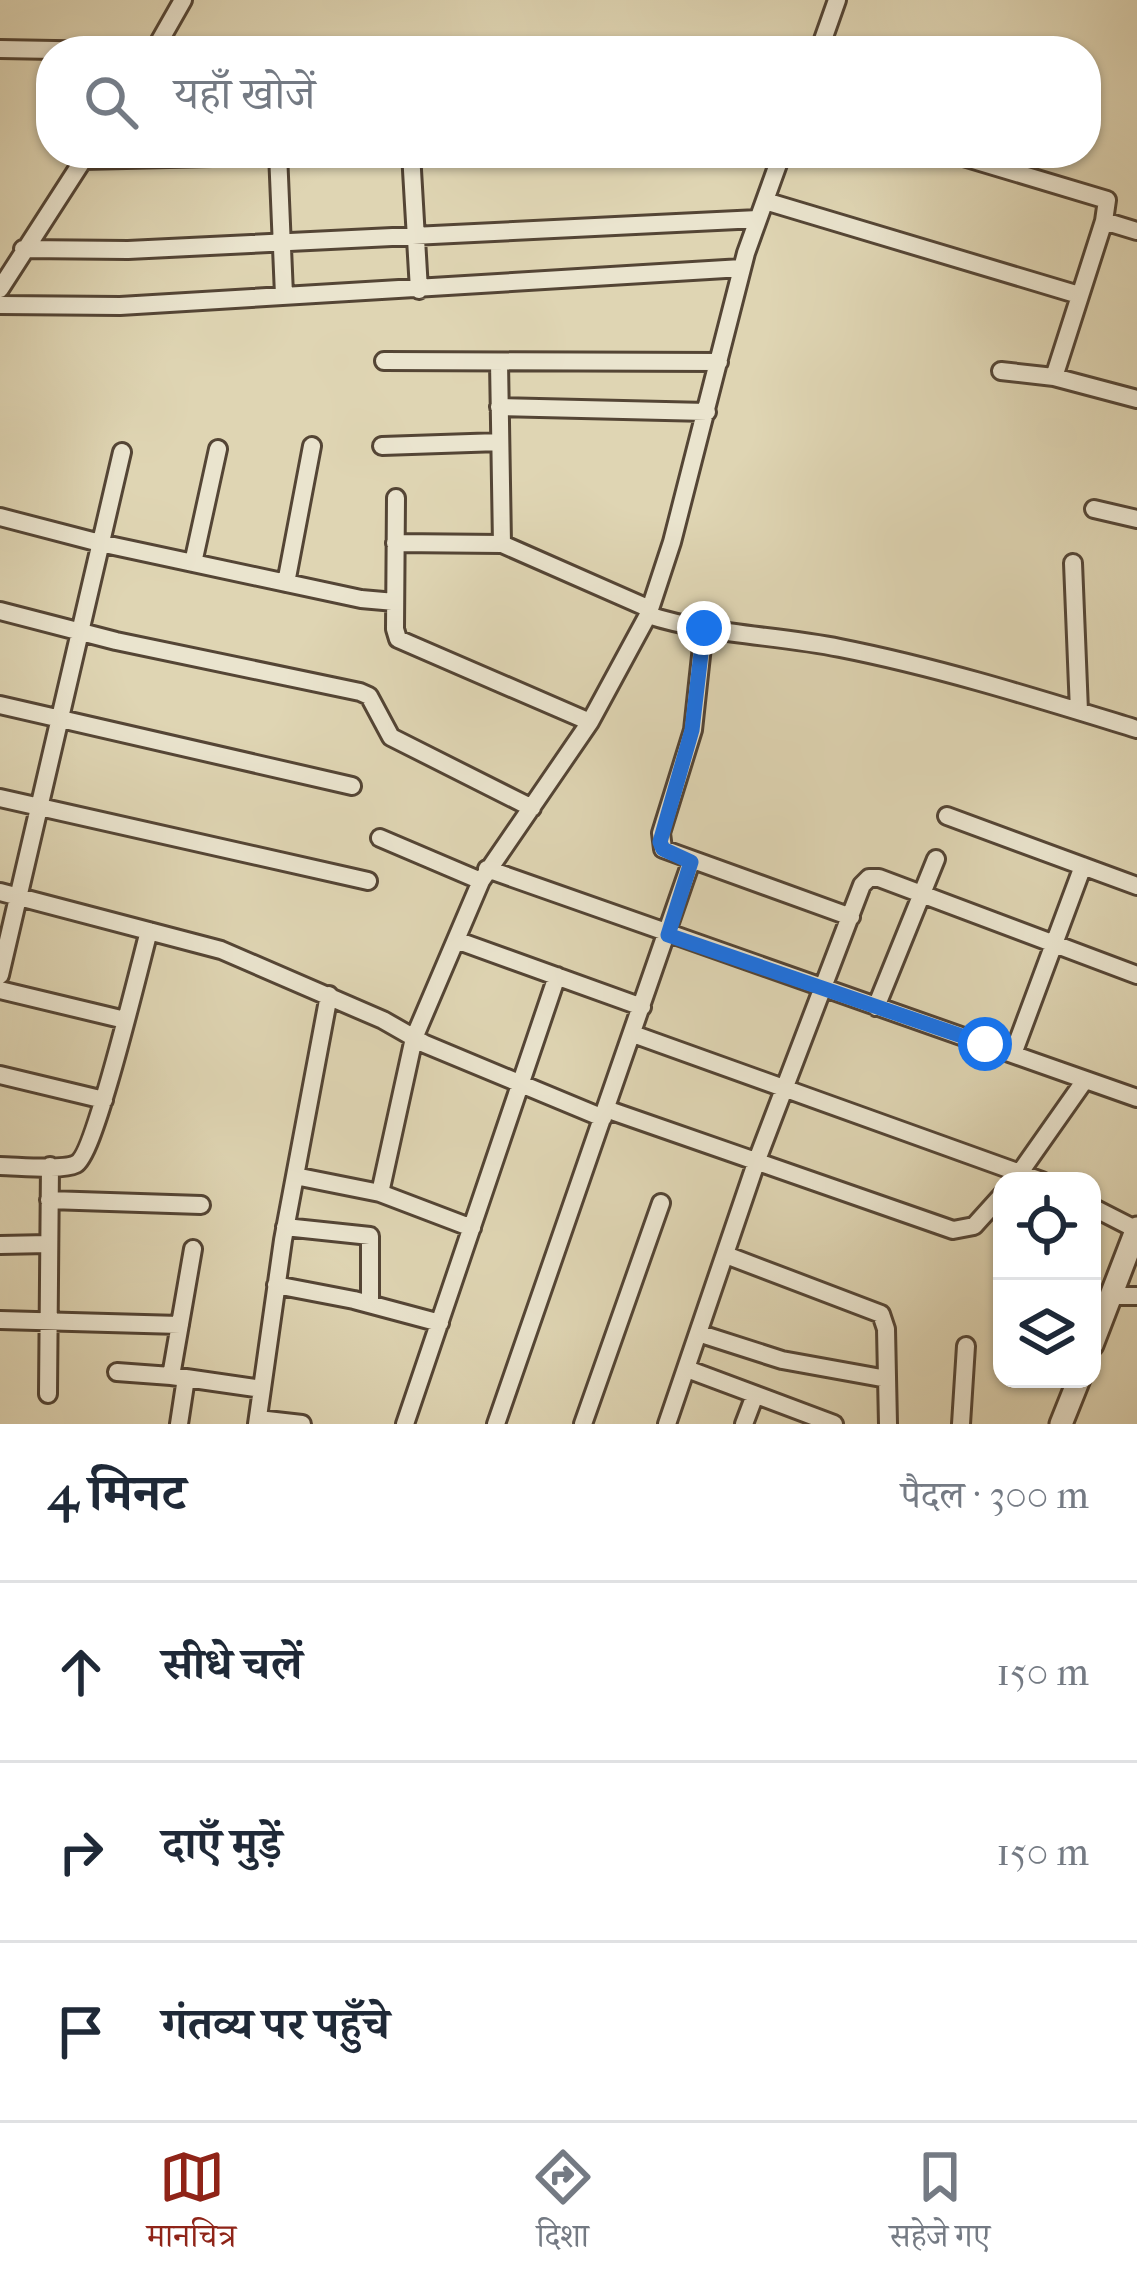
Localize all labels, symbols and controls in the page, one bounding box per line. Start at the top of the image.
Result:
search box [36,36,1101,168]
text: यहाँ खोजें [174,68,315,121]
icon: search [78,69,144,135]
route end [677,601,731,655]
route start [958,1017,1012,1071]
map controls [993,1172,1101,1388]
button: locate [993,1172,1101,1280]
button: layers [993,1280,1101,1388]
text: 4 मिनट [48,1463,186,1523]
text: पैदल · 300 m [901,1472,1089,1518]
text: सीधे चलें [162,1638,302,1691]
icon: ahead [48,1639,114,1705]
text: 150 m [996,1649,1089,1695]
text: दाएँ मुड़ें [162,1818,282,1871]
icon: right [48,1819,114,1885]
text: 150 m [996,1829,1089,1875]
text: गंतव्य पर पहुँचे [162,1998,389,2051]
icon: arrive [48,1999,114,2065]
tab: मानचित्र [147,2144,236,2268]
tab: दिशा [530,2144,596,2268]
tab: सहेजे गए [889,2144,990,2268]

